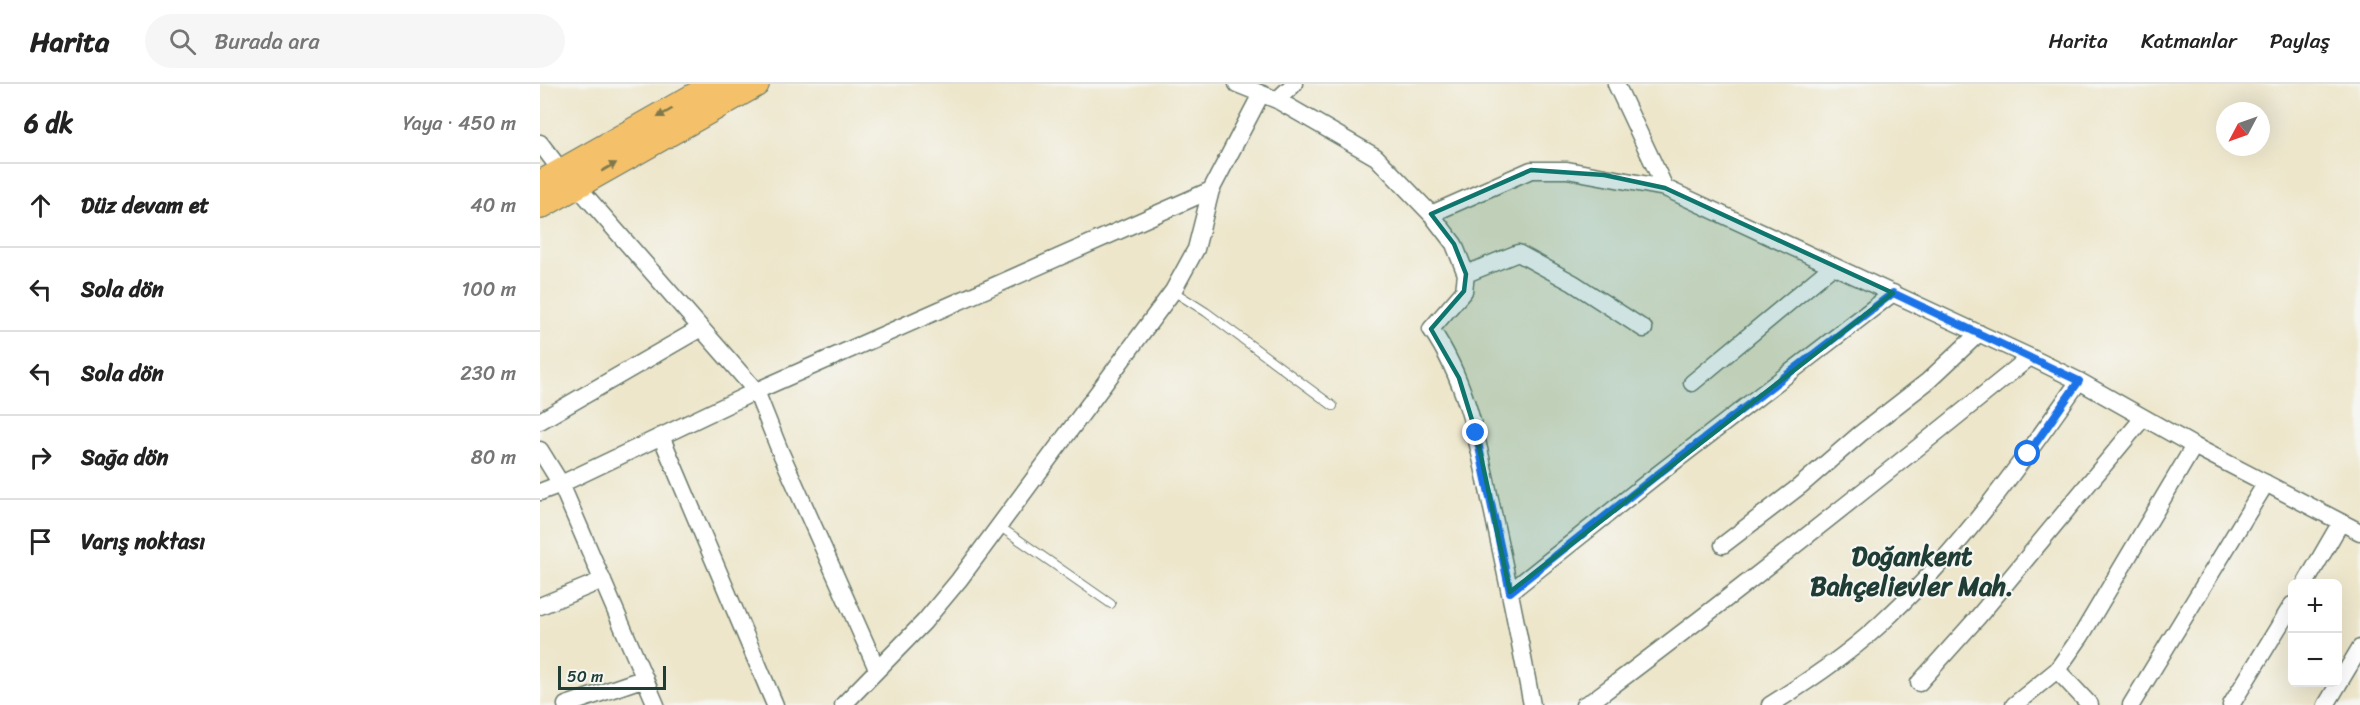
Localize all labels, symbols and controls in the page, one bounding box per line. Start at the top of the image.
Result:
search box [145,14,565,68]
text: Harita [30,17,109,66]
text: Burada ara [214,22,320,61]
text: Harita [2048,22,2108,60]
text: Katmanlar [2141,22,2237,60]
text: Paylaş [2270,22,2330,60]
icon: search [166,25,199,58]
text: 6 dk [24,100,73,146]
north arrow [2216,102,2270,156]
text: Yaya · 450 m [403,106,516,141]
one-way arrow [657,108,674,118]
one-way arrow [601,163,618,173]
text: Düz devam et [81,186,209,225]
text: 40 m [470,188,516,223]
icon: ahead [24,189,57,222]
text: Sola dön [81,270,164,309]
text: 100 m [462,272,516,307]
icon: left [24,273,57,306]
text: Sola dön [81,354,164,393]
text: 230 m [460,356,516,391]
icon: left [24,357,57,390]
route end [1462,419,1488,445]
text: Sağa dön [81,438,168,477]
text: 80 m [471,440,516,475]
route start [2014,440,2040,466]
icon: right [24,441,57,474]
text: Varış noktası [81,522,205,561]
icon: arrive [24,525,57,558]
district label: Doğankent Bahçelievler Mah. [1810,533,2014,609]
map controls [2288,579,2342,687]
button: + [2288,579,2342,633]
button: − [2288,633,2342,687]
text: 50 m [567,662,603,691]
scale bar [558,663,666,690]

